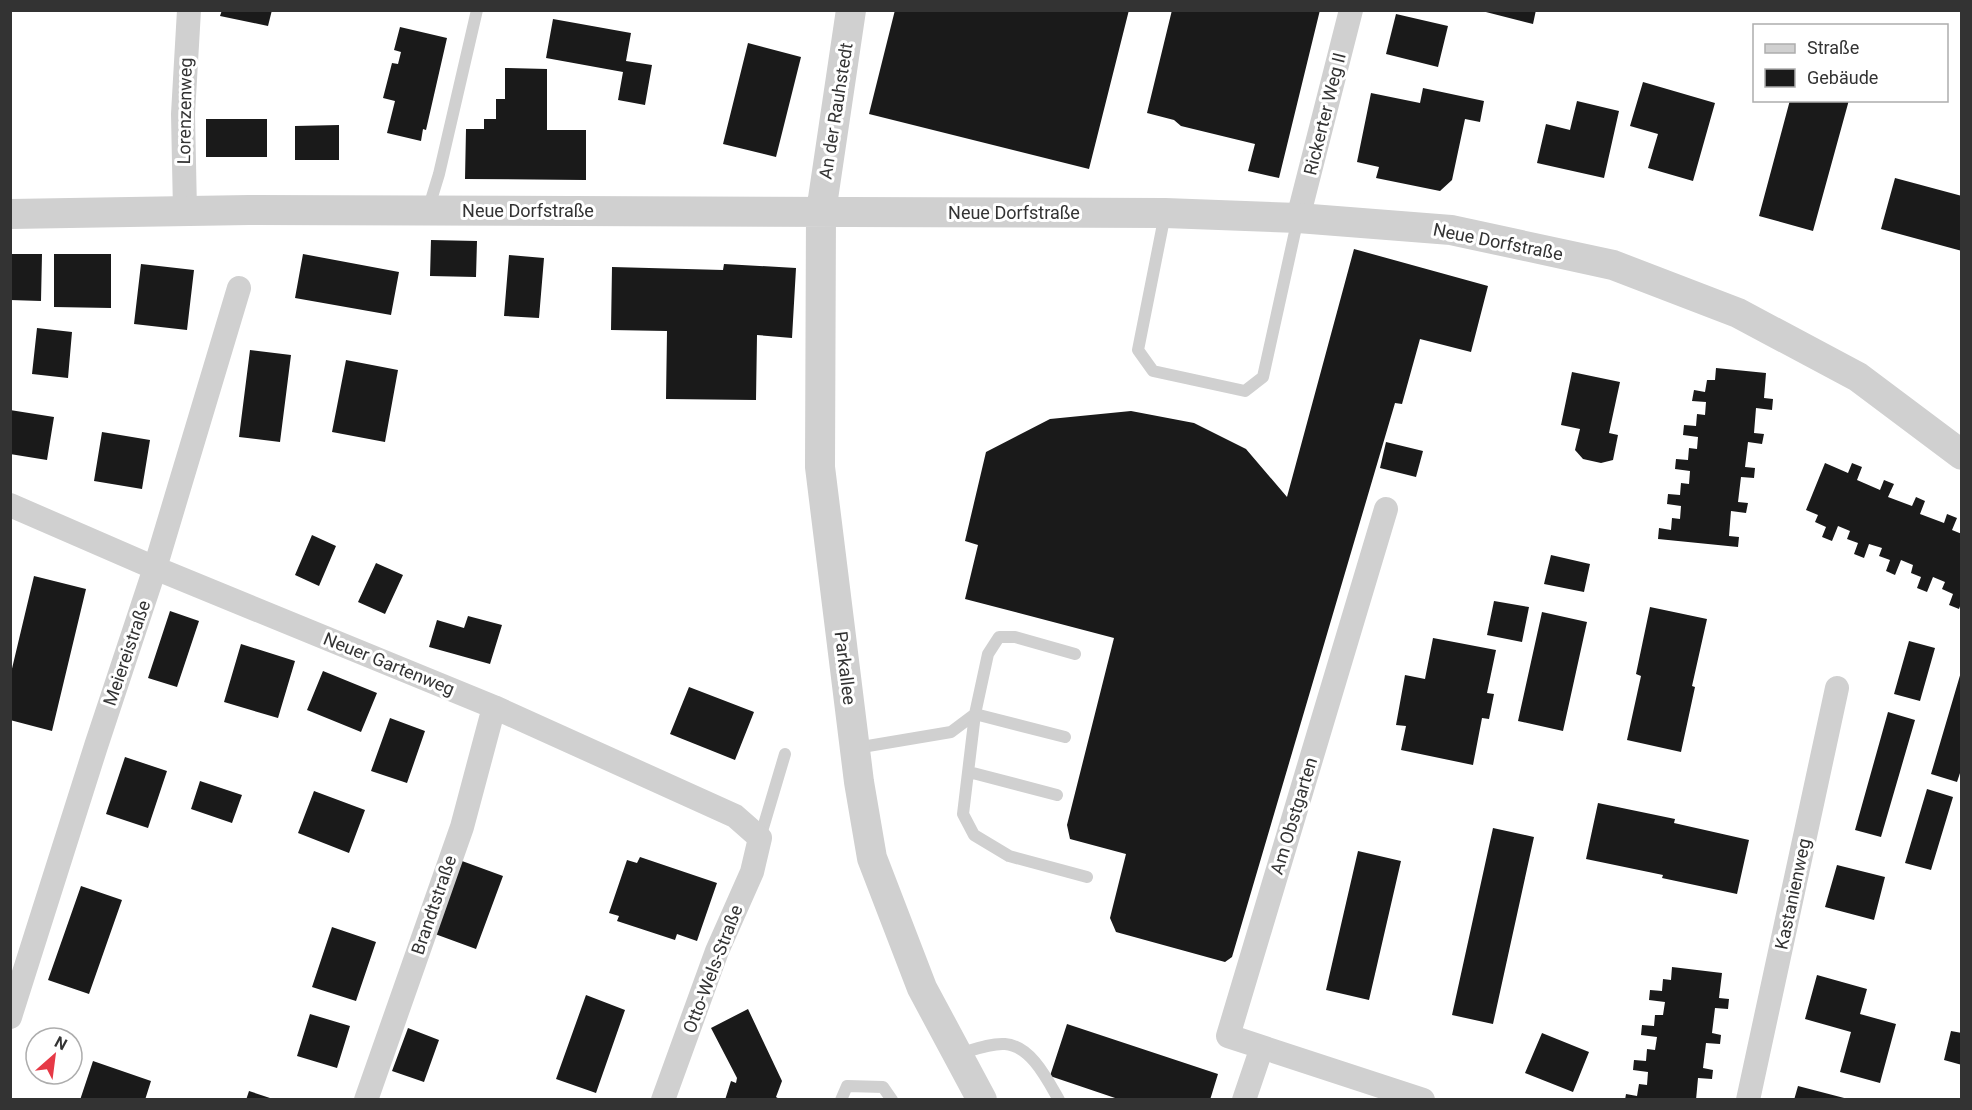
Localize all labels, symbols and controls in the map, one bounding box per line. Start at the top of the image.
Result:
legend [1753,24,1948,102]
text: Straße [1807,37,1859,58]
street label: An der Rauhstedt [814,41,857,181]
street label: Rickerter Weg II [1299,50,1350,177]
street label: Lorenzenweg [173,57,196,165]
text: Gebäude [1807,67,1878,88]
street label: Neue Dorfstraße [462,200,594,221]
street label: Neue Dorfstraße [948,202,1080,223]
street label: Neue Dorfstraße [1431,219,1565,264]
street label: Meiereistraße [99,597,154,708]
street label: Neuer Gartenweg [321,628,458,699]
street label: Parkallee [831,630,860,706]
street label: Am Obstgarten [1266,755,1321,877]
street label: Kastanienweg [1770,836,1815,951]
street label: Brandtstraße [407,852,460,957]
street label: Otto-Wels-Straße [678,902,747,1036]
north arrow [24,1026,84,1086]
text: N [51,1032,70,1054]

